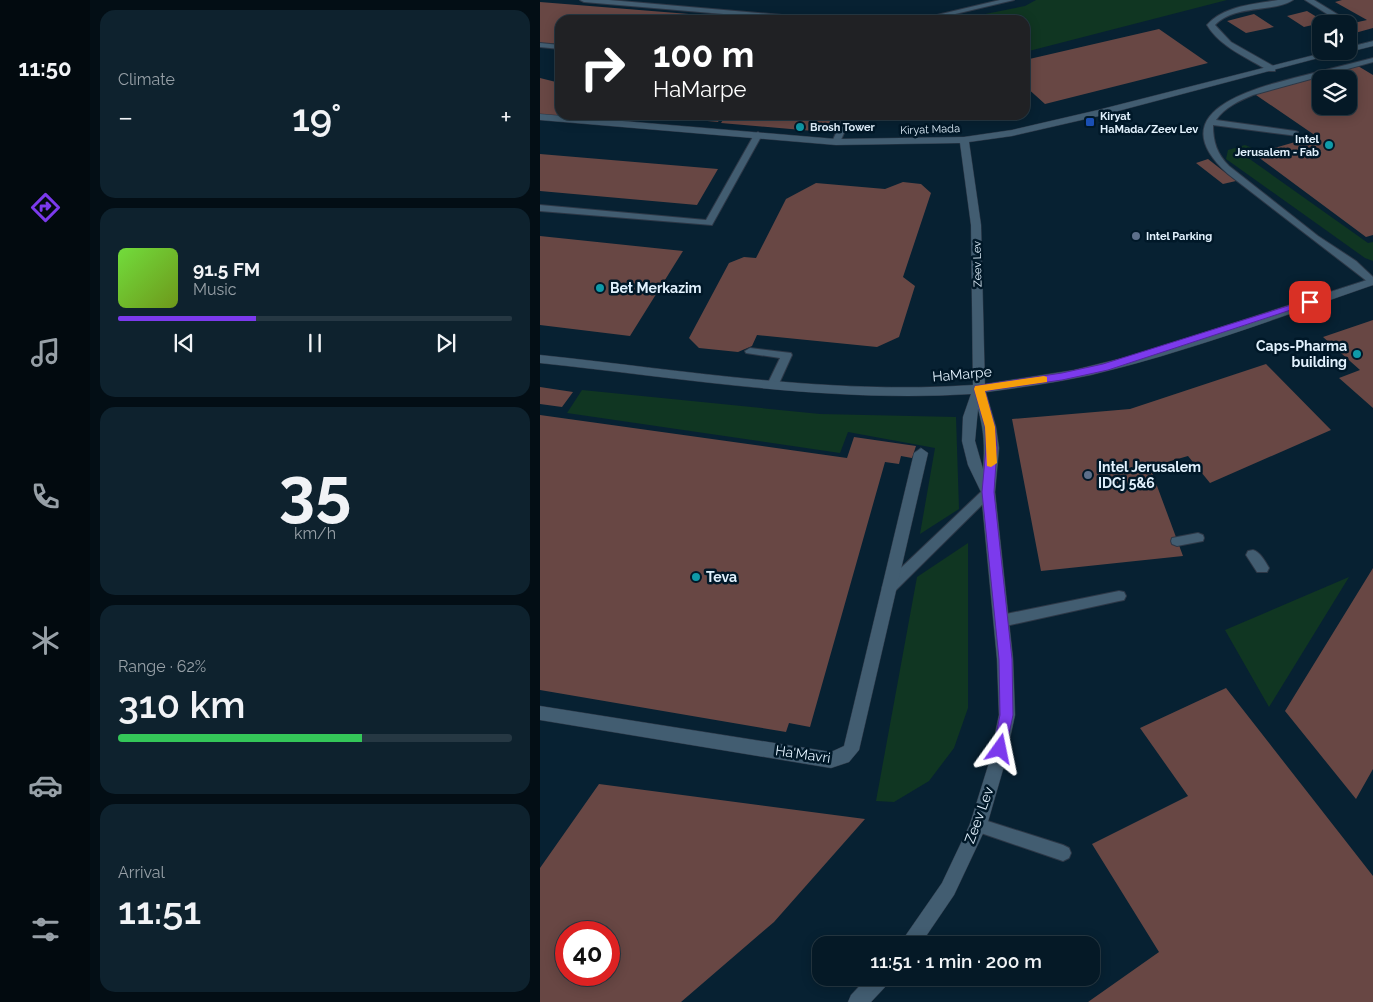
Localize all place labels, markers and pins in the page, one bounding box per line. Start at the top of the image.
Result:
place label: Kiryat HaMada/Zeev Lev [1100,110,1198,136]
marker: Kiryat HaMada/Zeev Lev [1084,116,1096,128]
marker: Brosh Tower [794,121,806,133]
place label: Brosh Tower [810,121,876,134]
place label: Intel Jerusalem - Fab [1235,133,1320,159]
marker: Intel Jerusalem - Fab [1323,139,1335,151]
marker: Intel Parking [1130,230,1142,242]
place label: Intel Parking [1146,230,1212,243]
place label: Bet Merkazim [610,280,702,296]
pin [1289,281,1331,323]
marker: Bet Merkazim [594,282,606,294]
place label: Caps-Pharma building [1256,338,1347,370]
marker: Caps-Pharma building [1351,348,1363,360]
place label: Intel Jerusalem IDCj 5&6 [1098,459,1201,491]
marker: Intel Jerusalem IDCj 5&6 [1082,469,1094,481]
place label: Teva [706,569,737,585]
marker: Teva [690,571,702,583]

